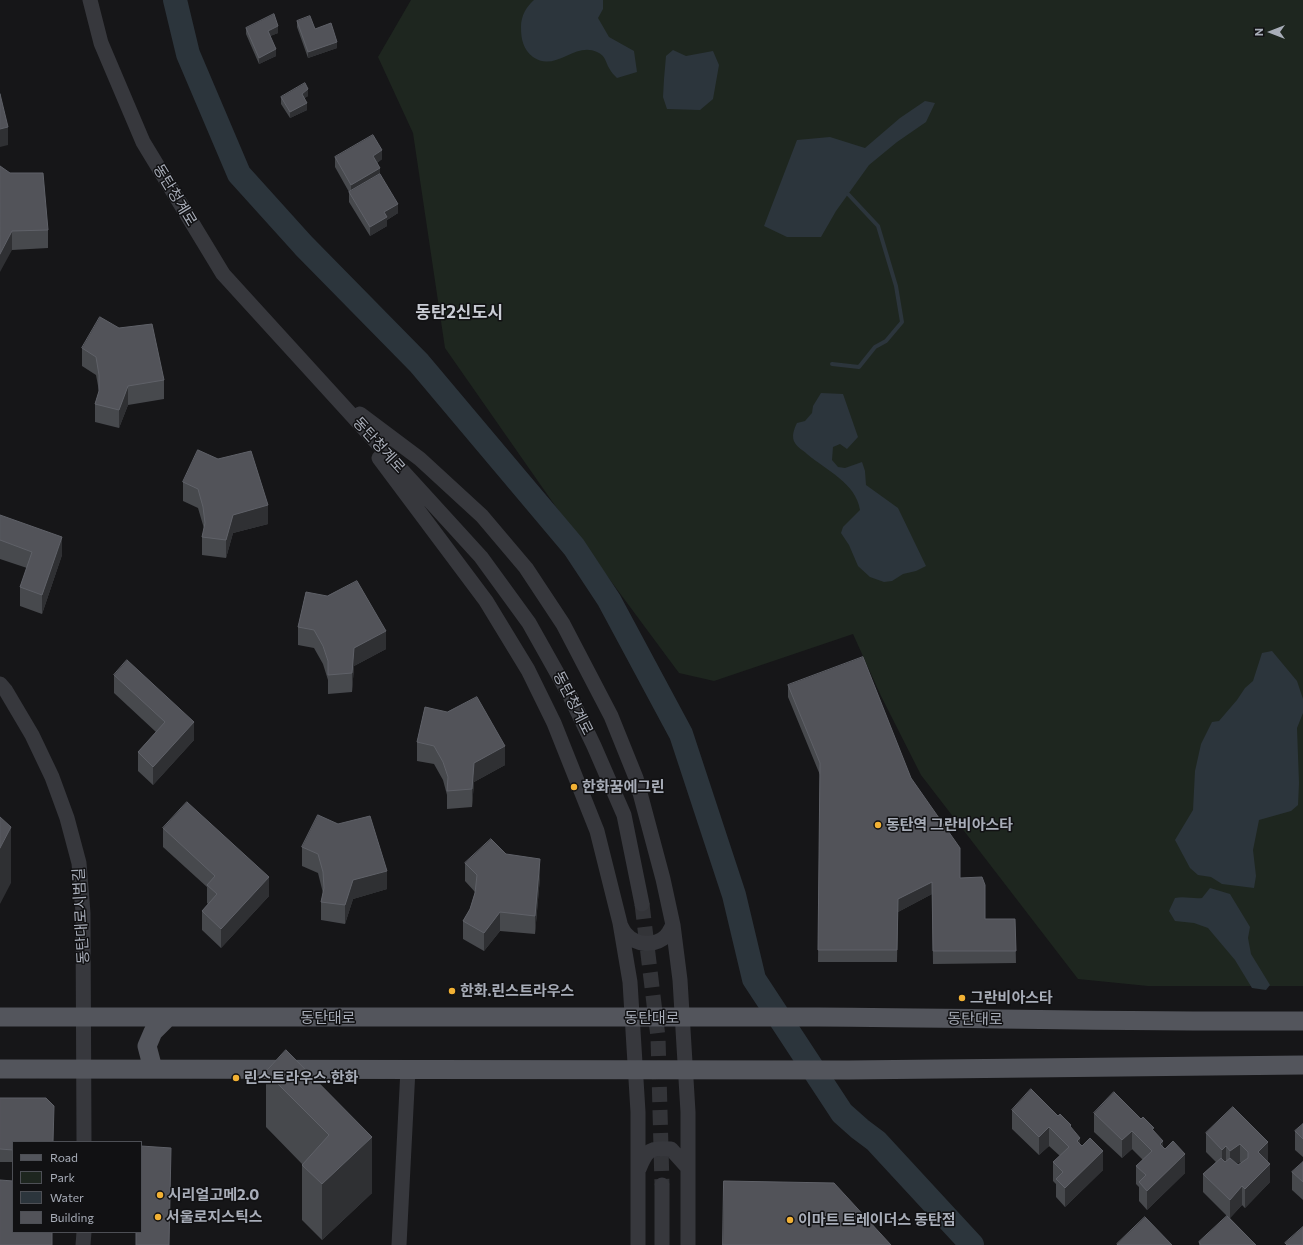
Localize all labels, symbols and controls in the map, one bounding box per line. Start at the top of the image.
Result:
north arrow [1251,12,1291,52]
text: N [1252,28,1265,36]
street label: 동탄청계로 [150,161,200,229]
district label: 동탄2신도시 [415,302,503,322]
street label: 동탄청계로 [349,413,409,477]
street label: 동탄청계로 [549,668,597,738]
place label: 한화꿈에그린 [582,778,665,796]
marker: 한화꿈에그린 [569,782,579,792]
place label: 동탄역 그란비아스타 [886,816,1013,834]
marker: 동탄역 그란비아스타 [873,820,883,830]
street label: 동탄대로시범길 [69,867,93,965]
place label: 한화.린스트라우스 [460,982,574,1000]
marker: 한화.린스트라우스 [447,986,457,996]
place label: 그란비아스타 [970,989,1053,1007]
marker: 그란비아스타 [957,993,967,1003]
street label: 동탄대로 [300,1009,356,1027]
street label: 동탄대로 [624,1009,680,1027]
street label: 동탄대로 [947,1010,1003,1028]
place label: 린스트라우스.한화 [244,1069,358,1087]
marker: 린스트라우스.한화 [231,1073,241,1083]
legend [12,1141,142,1233]
text: Road [50,1150,78,1164]
text: Park [50,1170,75,1184]
place label: 시리얼고메2.0 [168,1186,259,1204]
text: Water [50,1190,84,1204]
marker: 시리얼고메2.0 [155,1190,165,1200]
place label: 서울로지스틱스 [166,1208,263,1226]
text: Building [50,1210,94,1224]
place label: 이마트 트레이더스 동탄점 [798,1211,956,1229]
marker: 서울로지스틱스 [153,1212,163,1222]
marker: 이마트 트레이더스 동탄점 [785,1215,795,1225]

